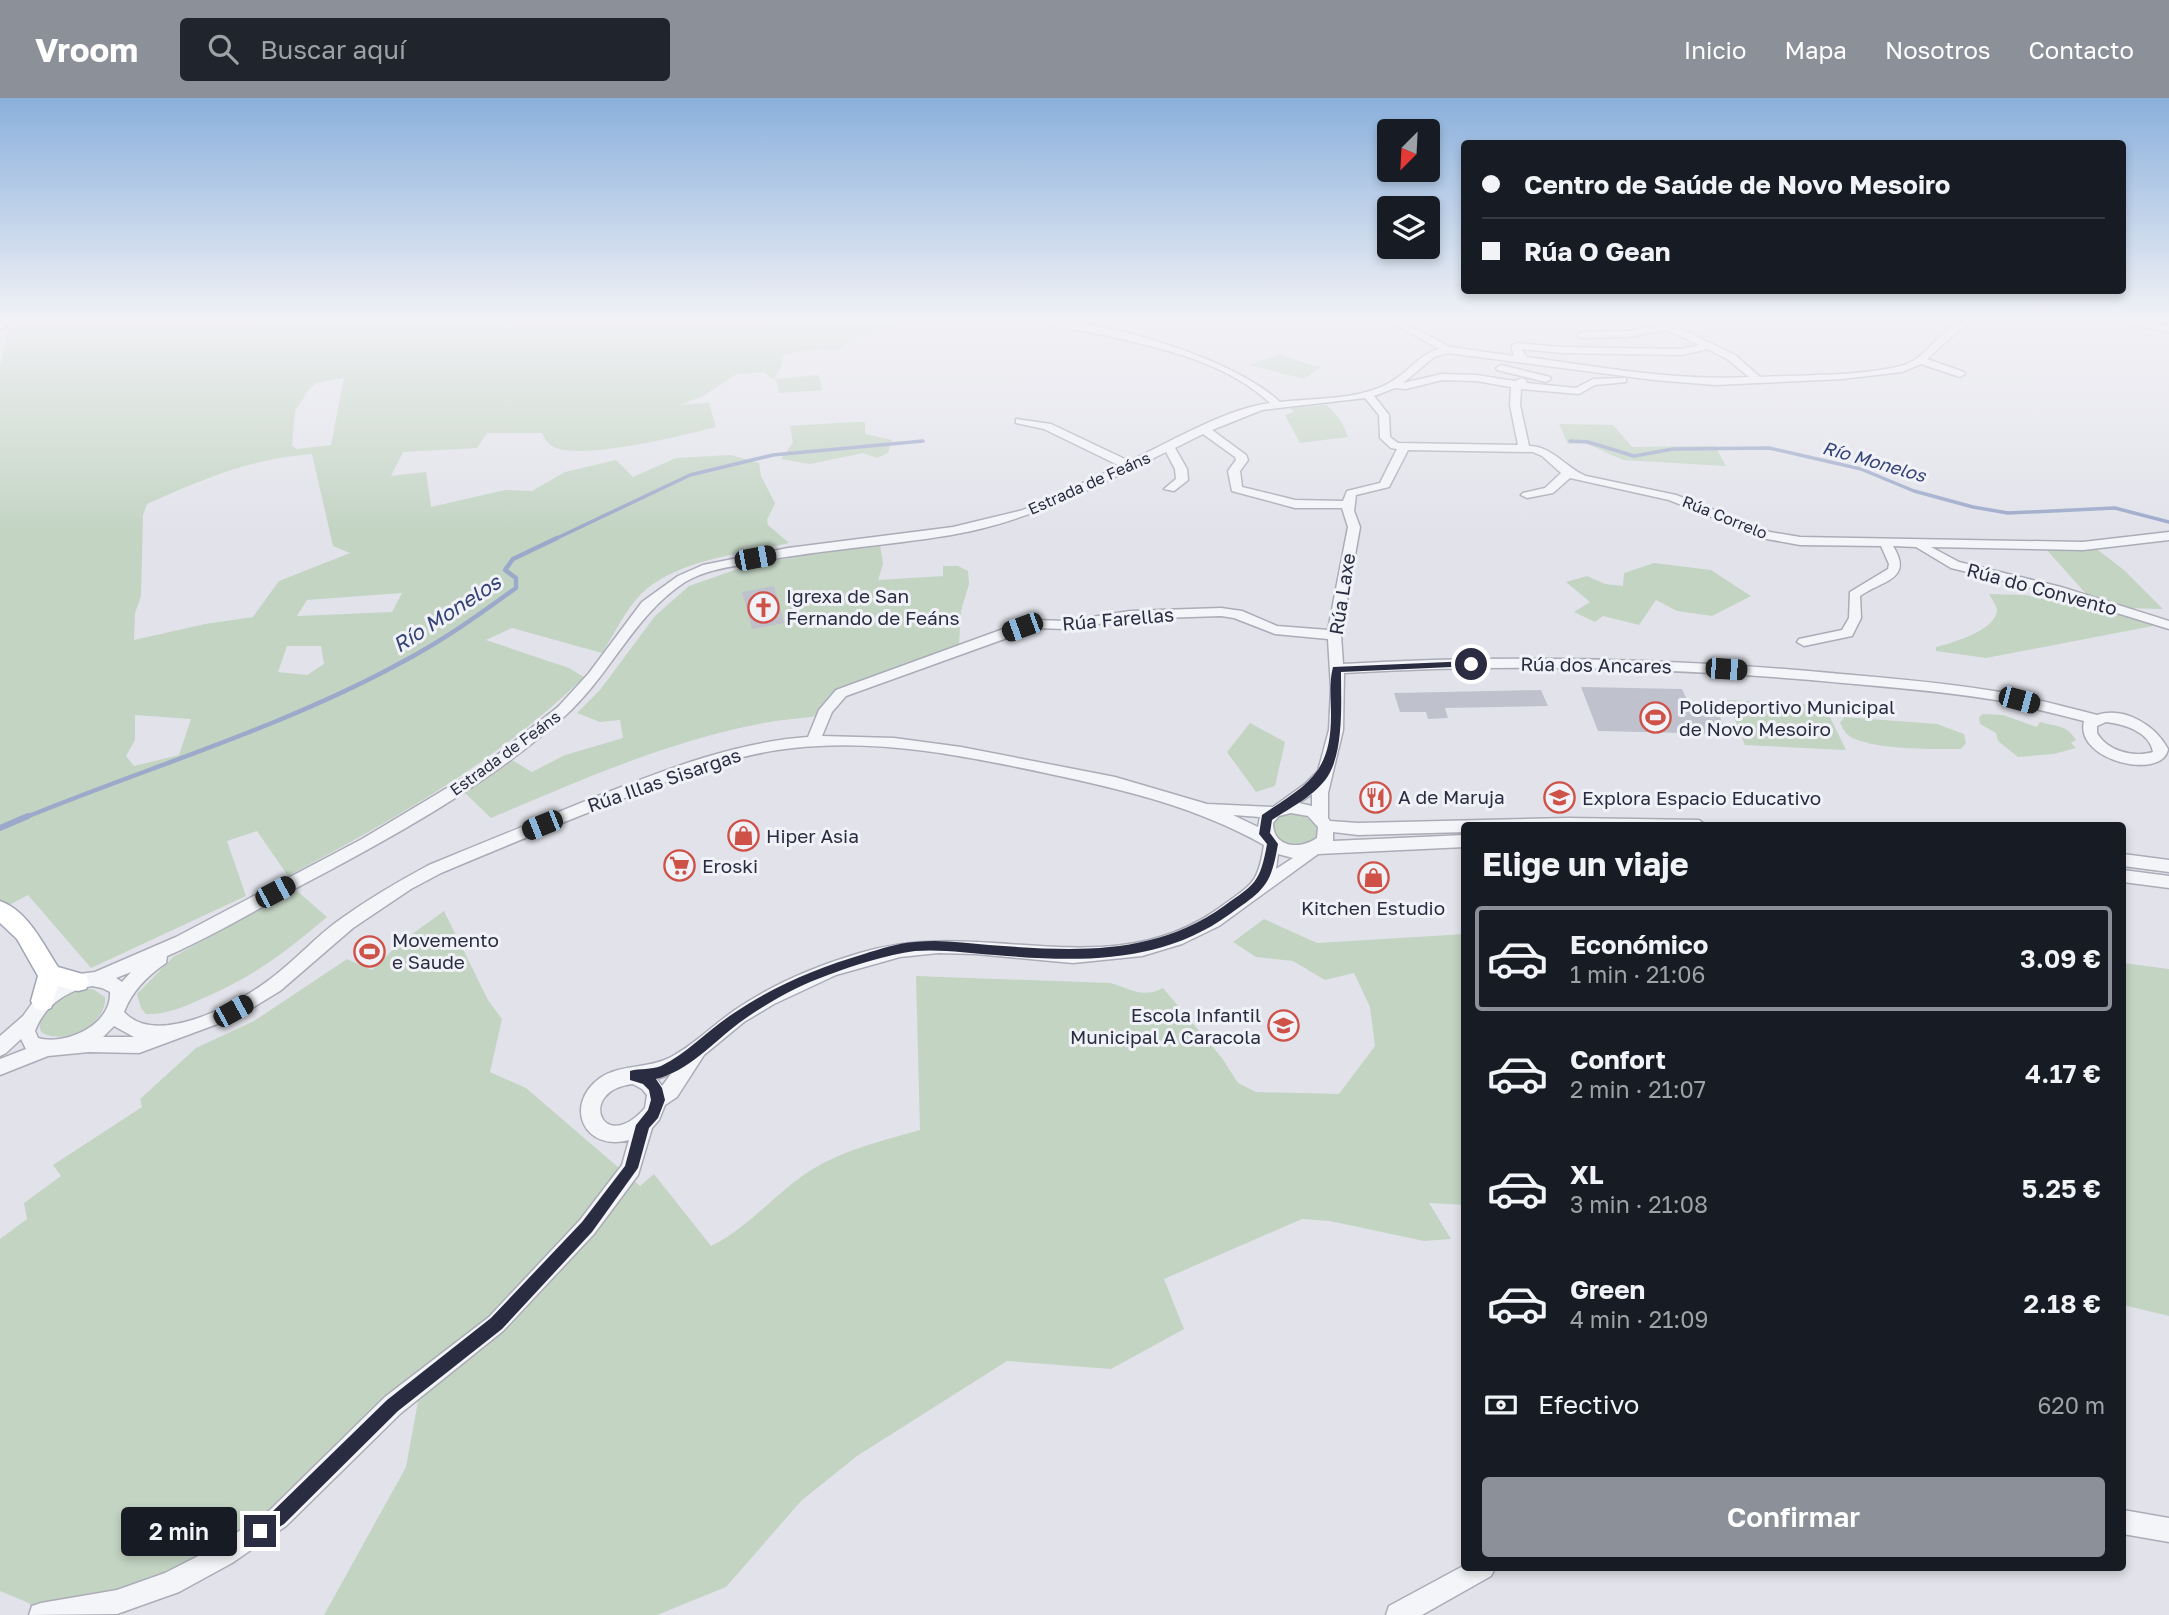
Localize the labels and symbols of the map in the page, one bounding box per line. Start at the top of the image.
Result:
north arrow [1377,119,1440,182]
water label: Río Monelos [1820,436,1930,487]
street label: Estrada de Feáns [1025,447,1153,519]
street label: Rúa Correlo [1680,491,1770,543]
car [733,544,778,572]
street label: Rúa Laxe [1324,551,1359,636]
street label: Rúa do Convento [1964,557,2120,620]
water label: Río Monelos [387,568,506,658]
place label: Igrexa de San Fernando de Feáns [786,584,960,629]
church icon: Igrexa de San Fernando de Feáns [746,590,780,624]
street label: Rúa Farellas [1061,602,1175,635]
car [999,610,1046,644]
route start [1455,648,1487,680]
street label: Rúa dos Ancares [1520,652,1672,677]
car [1705,657,1748,681]
car [1996,684,2043,716]
place label: Polideportivo Municipal de Novo Mesoiro [1679,695,1895,740]
sports icon: Polideportivo Municipal de Novo Mesoiro [1639,701,1673,735]
street label: Estrada de Feáns [446,706,564,800]
street label: Rúa Illas Sisargas [584,742,744,817]
restaurant icon: A de Maruja [1358,780,1392,814]
school or university icon: Explora Espacio Educativo [1542,781,1576,815]
place label: A de Maruja [1398,785,1505,808]
place label: Explora Espacio Educativo [1582,786,1821,809]
car [519,807,566,843]
shop icon: Hiper Asia [726,819,760,853]
place label: Hiper Asia [766,824,859,847]
supermarket icon: Eroski [662,849,696,883]
place label: Eroski [702,854,758,877]
shop icon: Kitchen Estudio [1356,860,1390,894]
car [252,873,299,911]
place label: Kitchen Estudio [1301,896,1445,919]
place label: Movemento e Saude [392,928,499,973]
sports icon: Movemento e Saude [352,934,386,968]
car [210,992,257,1030]
place label: Escola Infantil Municipal A Caracola [1070,1003,1261,1048]
school or university icon: Escola Infantil Municipal A Caracola [1267,1009,1301,1043]
callout: 2 min [120,1506,236,1556]
route end [244,1515,276,1547]

